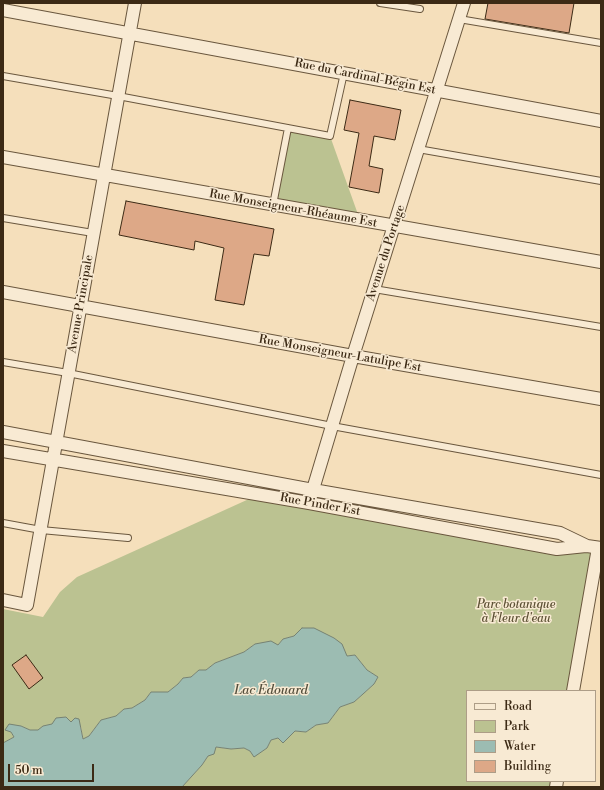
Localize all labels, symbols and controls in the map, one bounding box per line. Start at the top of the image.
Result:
street label: Rue du Cardinal-Bégin Est [293,56,437,98]
street label: Rue Monseigneur-Rhéaume Est [208,187,378,231]
street label: Avenue du Portage [364,203,408,303]
street label: Avenue Principale [65,254,97,354]
street label: Rue Monseigneur-Latulipe Est [258,333,422,375]
street label: Rue Pinder Est [279,491,361,519]
park label: Parc botanique à Fleur d'eau [477,598,555,626]
water label: Lac Édouard [234,683,308,699]
legend [466,690,596,782]
text: Road [504,699,532,714]
text: Park [504,719,529,734]
text: Water [504,739,536,754]
scale bar [10,756,96,782]
text: Building [504,759,551,774]
text: 50 m [15,763,43,778]

